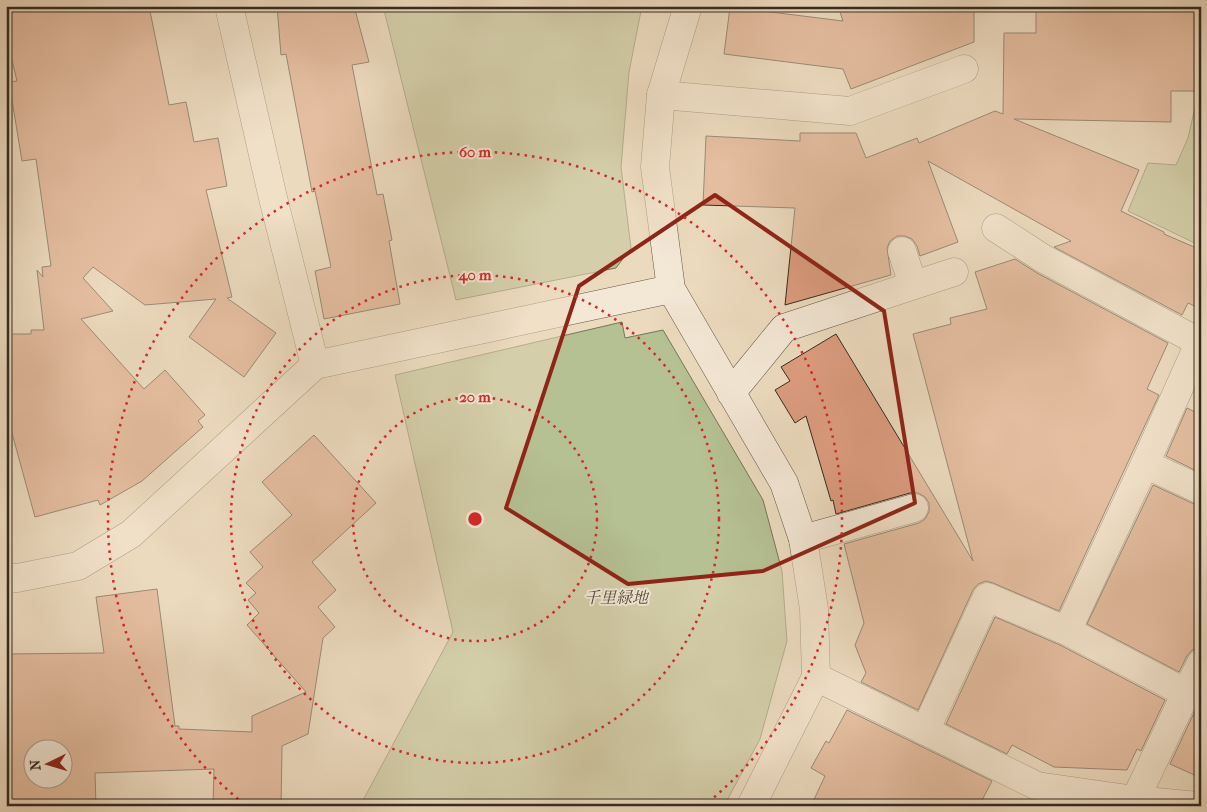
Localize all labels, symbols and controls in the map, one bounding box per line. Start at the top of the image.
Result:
text: 60 m [459,143,492,161]
text: 40 m [458,266,492,284]
text: 20 m [459,388,491,406]
centre of rings [466,510,484,528]
park label: 千里緑地 [584,588,650,607]
north arrow [22,740,72,790]
text: N [27,759,44,771]

